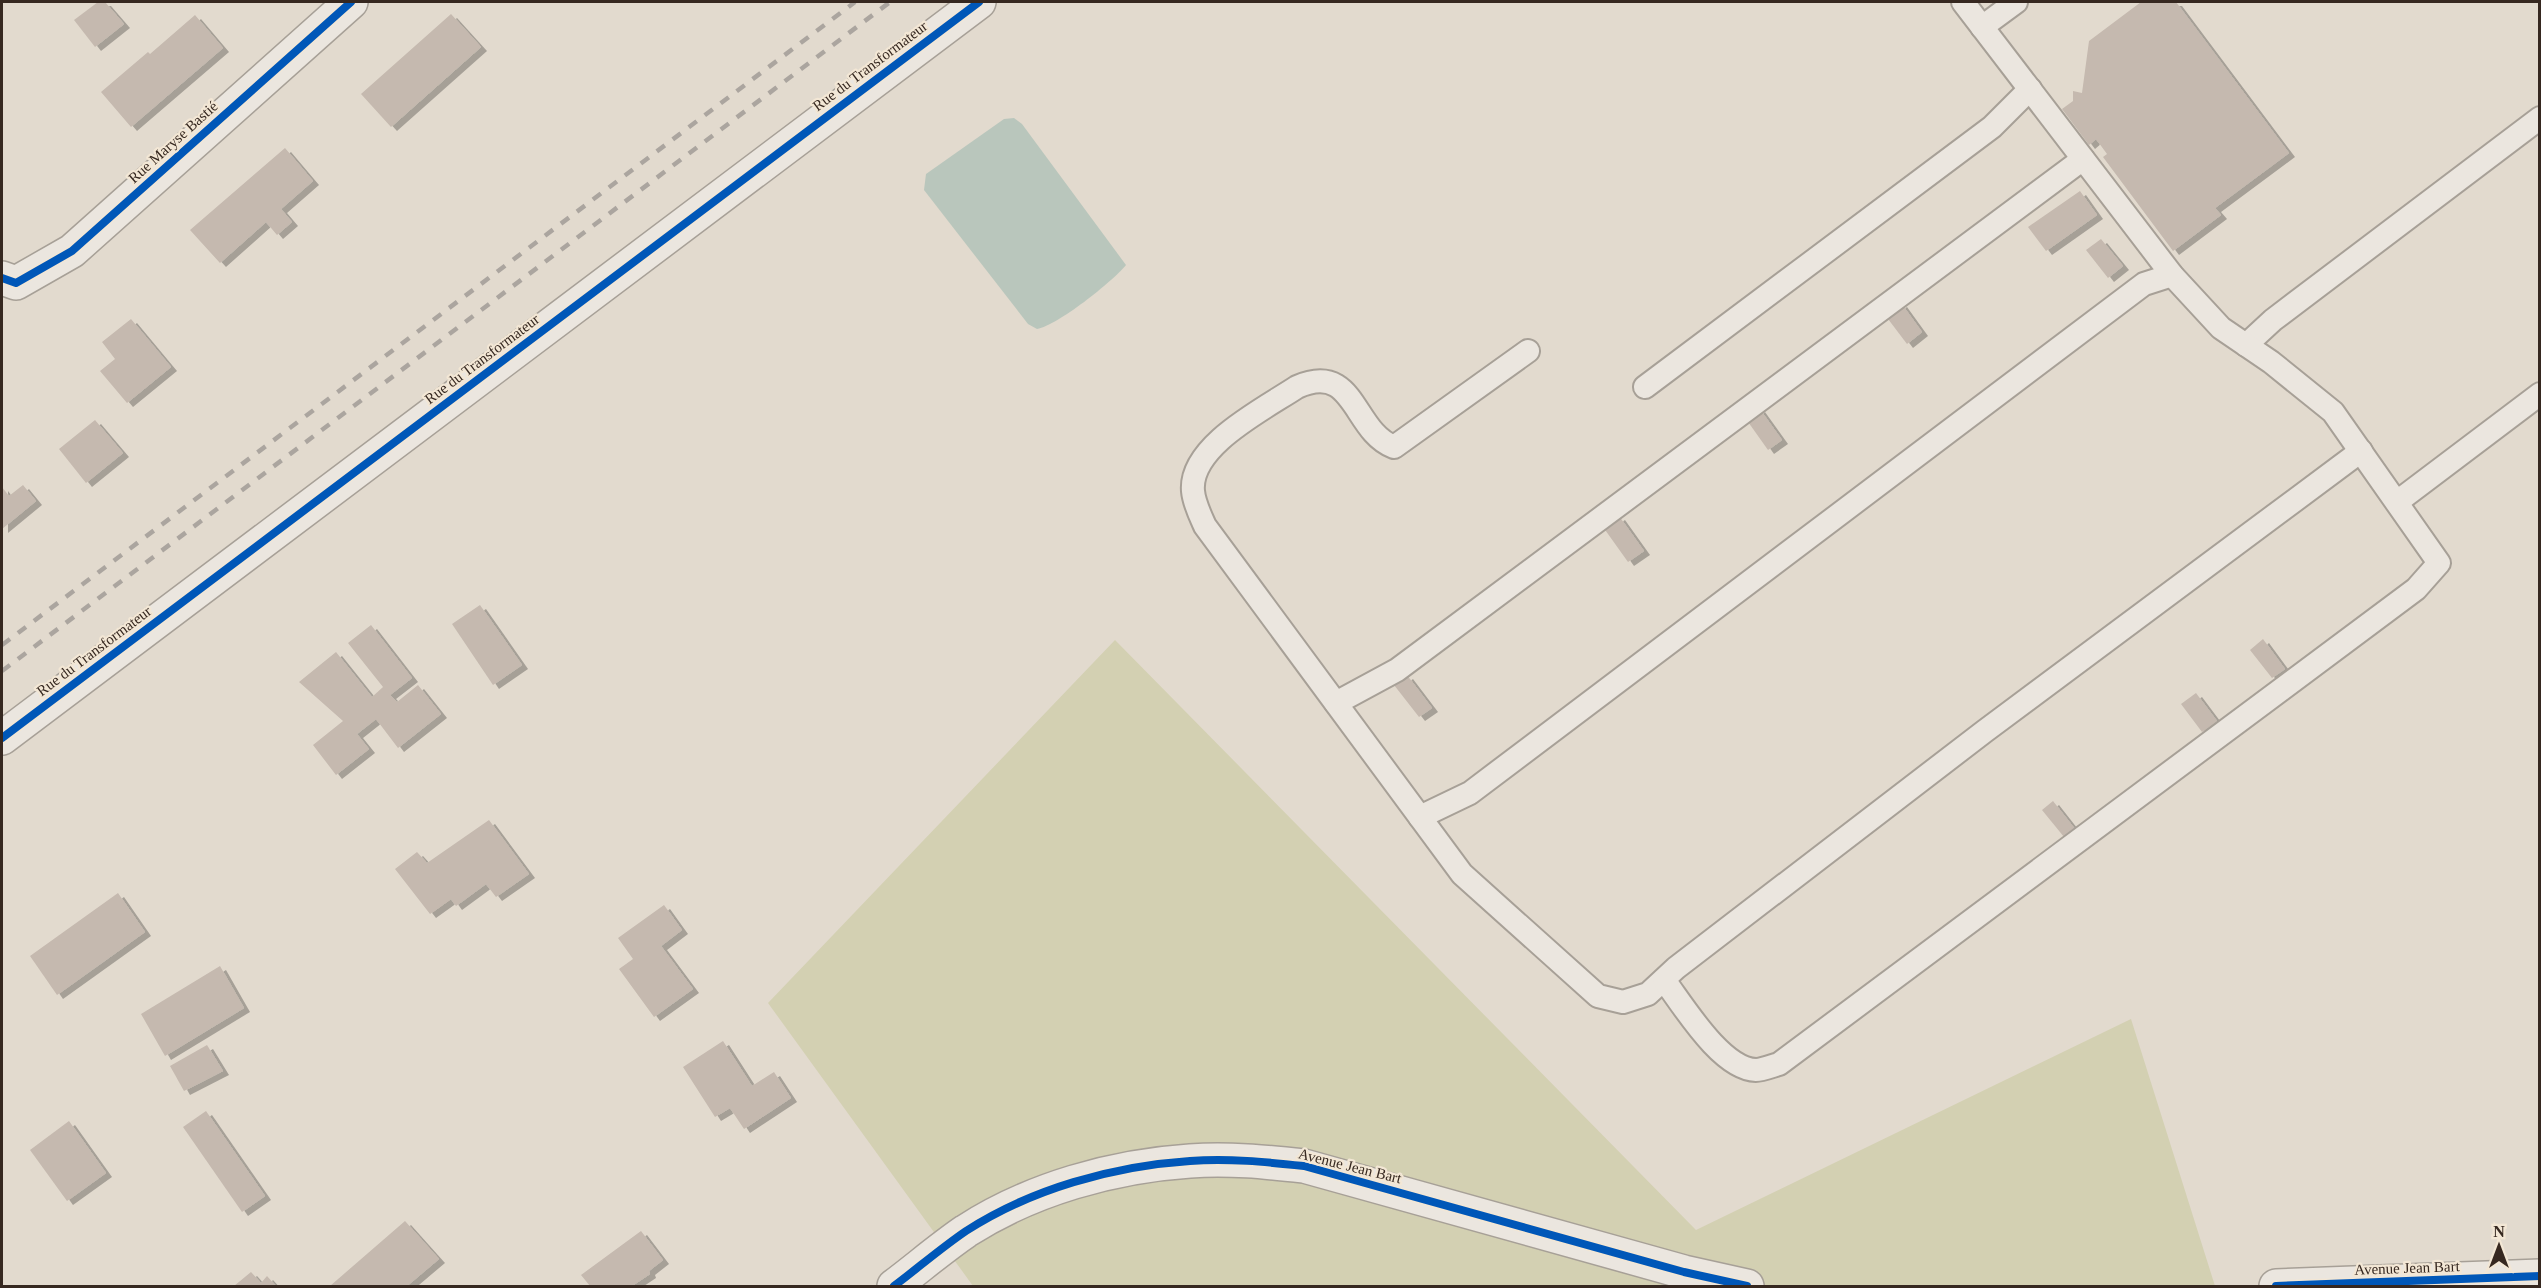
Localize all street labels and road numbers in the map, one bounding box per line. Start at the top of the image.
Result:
street label: Rue du Transformateur [810,18,930,114]
street label: Rue Maryse Bastié [125,98,221,186]
street label: Rue du Transformateur [422,311,542,407]
street label: Rue du Transformateur [34,603,154,699]
street label: Avenue Jean Bart [1297,1145,1404,1187]
street label: Avenue Jean Bart [2354,1258,2461,1278]

